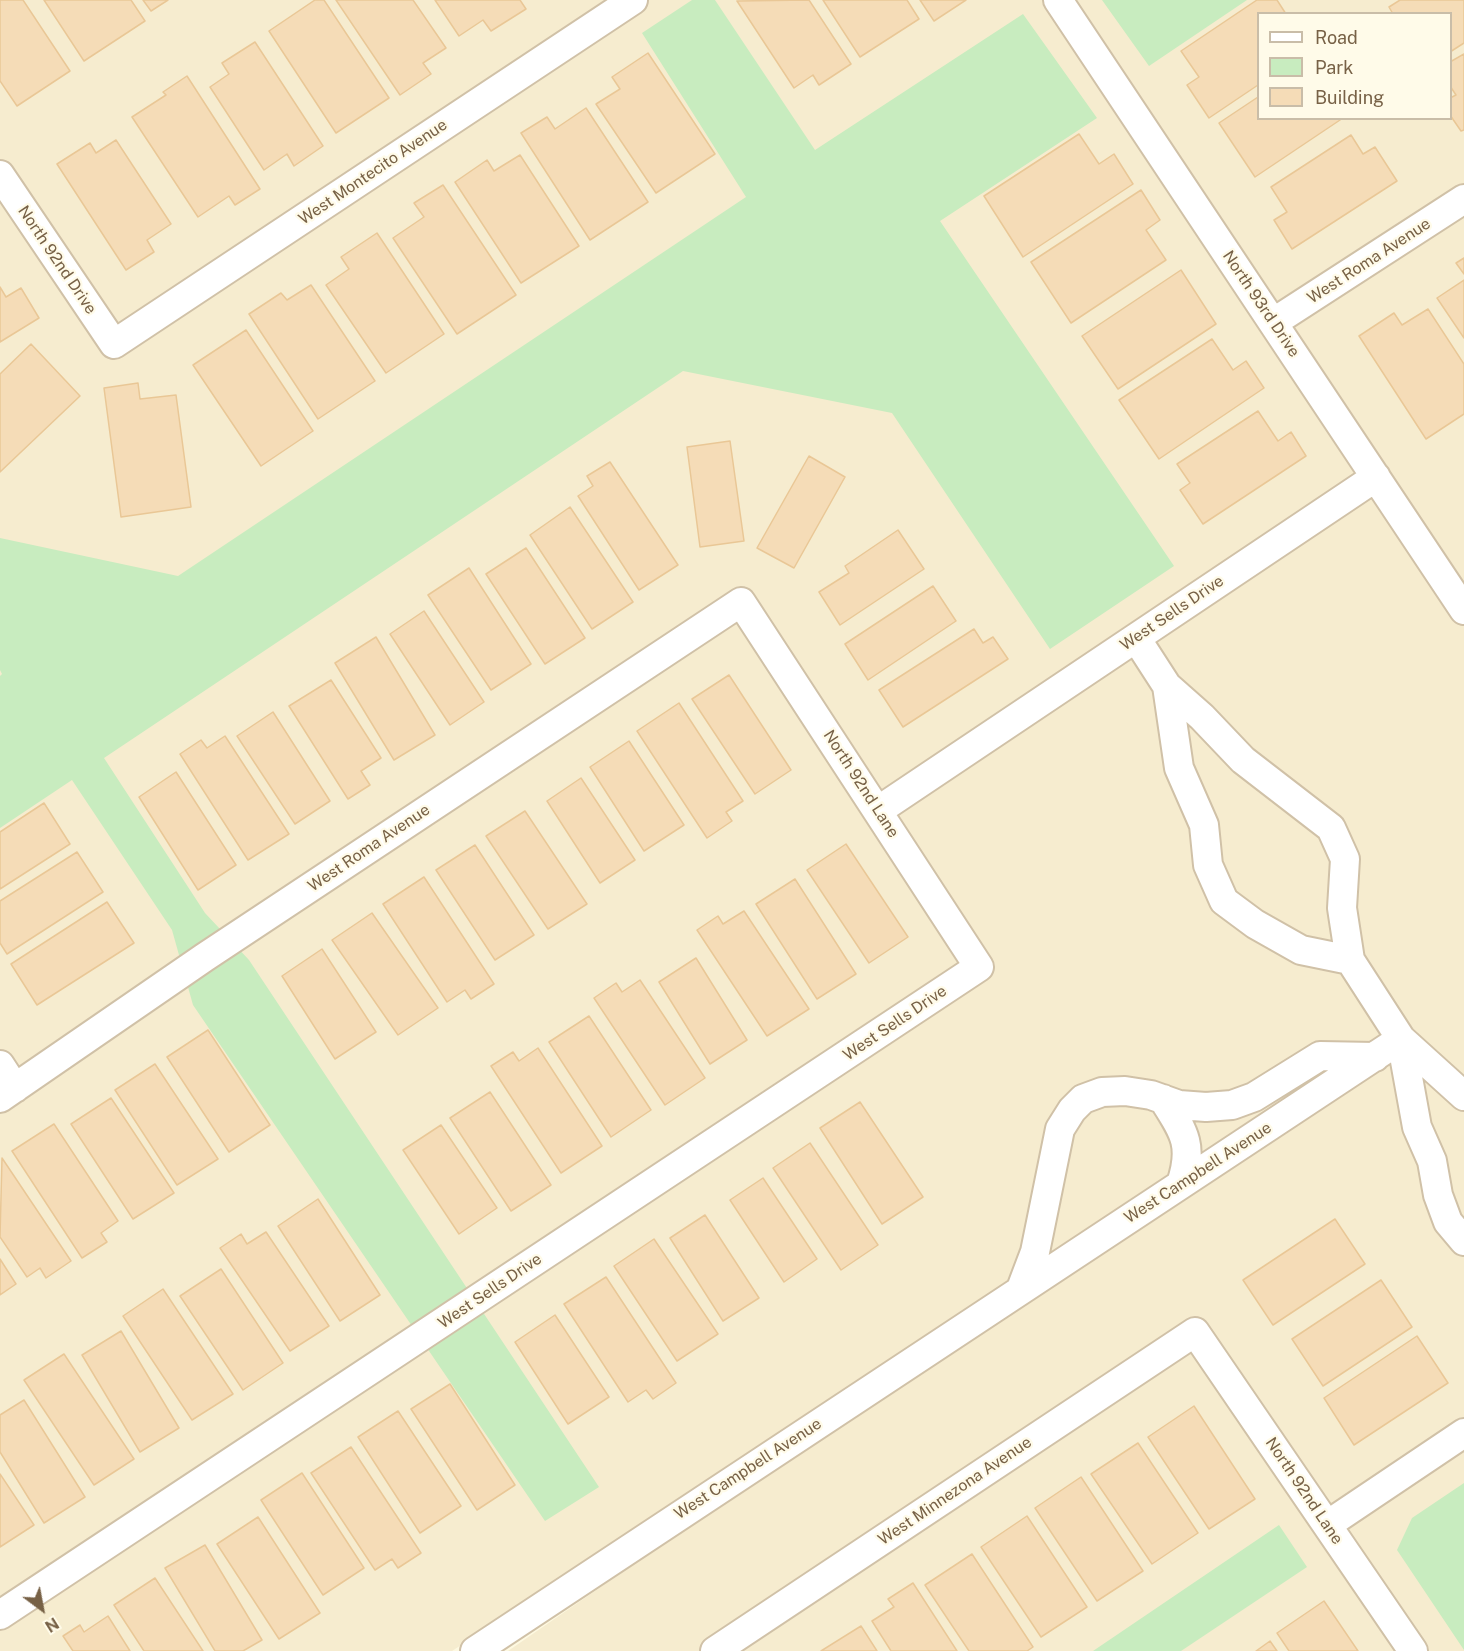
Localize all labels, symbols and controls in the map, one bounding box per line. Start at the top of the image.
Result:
legend [1257,12,1452,120]
text: Road [1315,27,1358,48]
text: Park [1315,57,1353,78]
text: Building [1315,87,1384,108]
street label: West Montecito Avenue [295,115,451,229]
street label: North 92nd Drive [14,202,100,318]
street label: West Roma Avenue [1304,214,1434,308]
street label: North 93rd Drive [1218,247,1304,361]
street label: West Sells Drive [1117,571,1227,655]
street label: North 92nd Lane [819,726,903,842]
street label: West Roma Avenue [304,800,434,896]
street label: West Sells Drive [840,981,950,1065]
street label: West Campbell Avenue [1121,1118,1275,1228]
street label: West Sells Drive [435,1249,545,1333]
street label: West Campbell Avenue [671,1414,825,1524]
street label: West Minnezona Avenue [875,1433,1035,1549]
street label: North 92nd Lane [1261,1434,1347,1548]
north arrow [12,1579,72,1639]
text: N [41,1613,62,1636]

